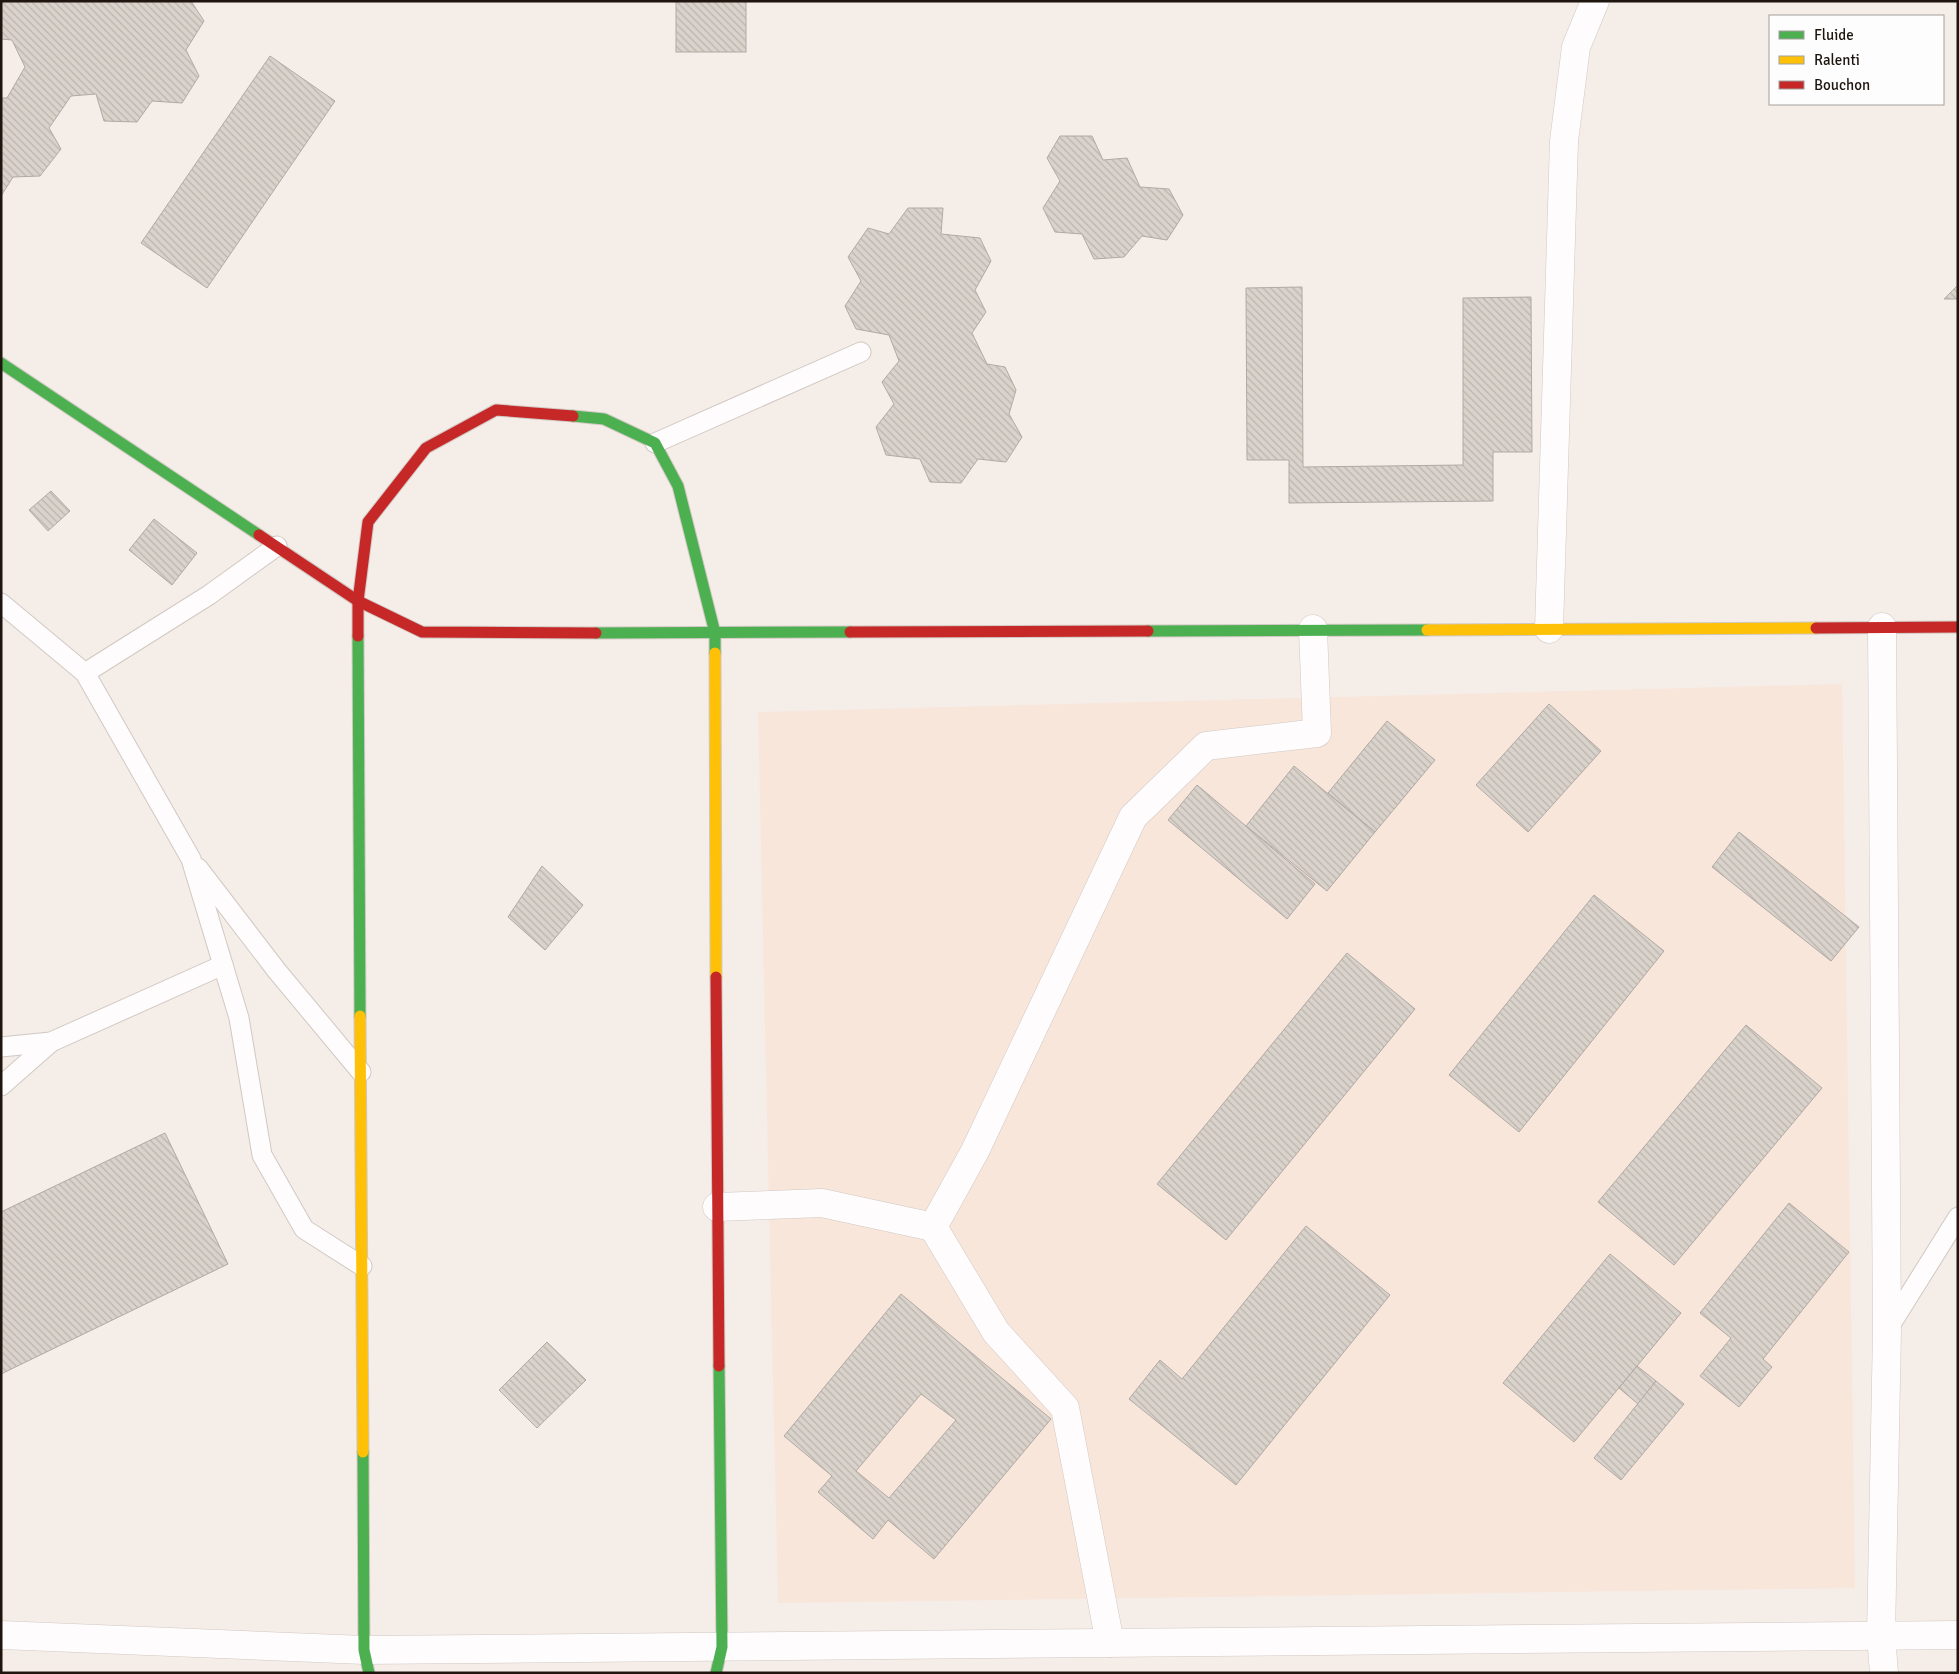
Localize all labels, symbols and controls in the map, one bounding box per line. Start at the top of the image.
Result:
legend [1769,15,1944,105]
text: Fluide [1814,26,1854,44]
text: Ralenti [1814,51,1860,69]
text: Bouchon [1814,76,1870,94]

